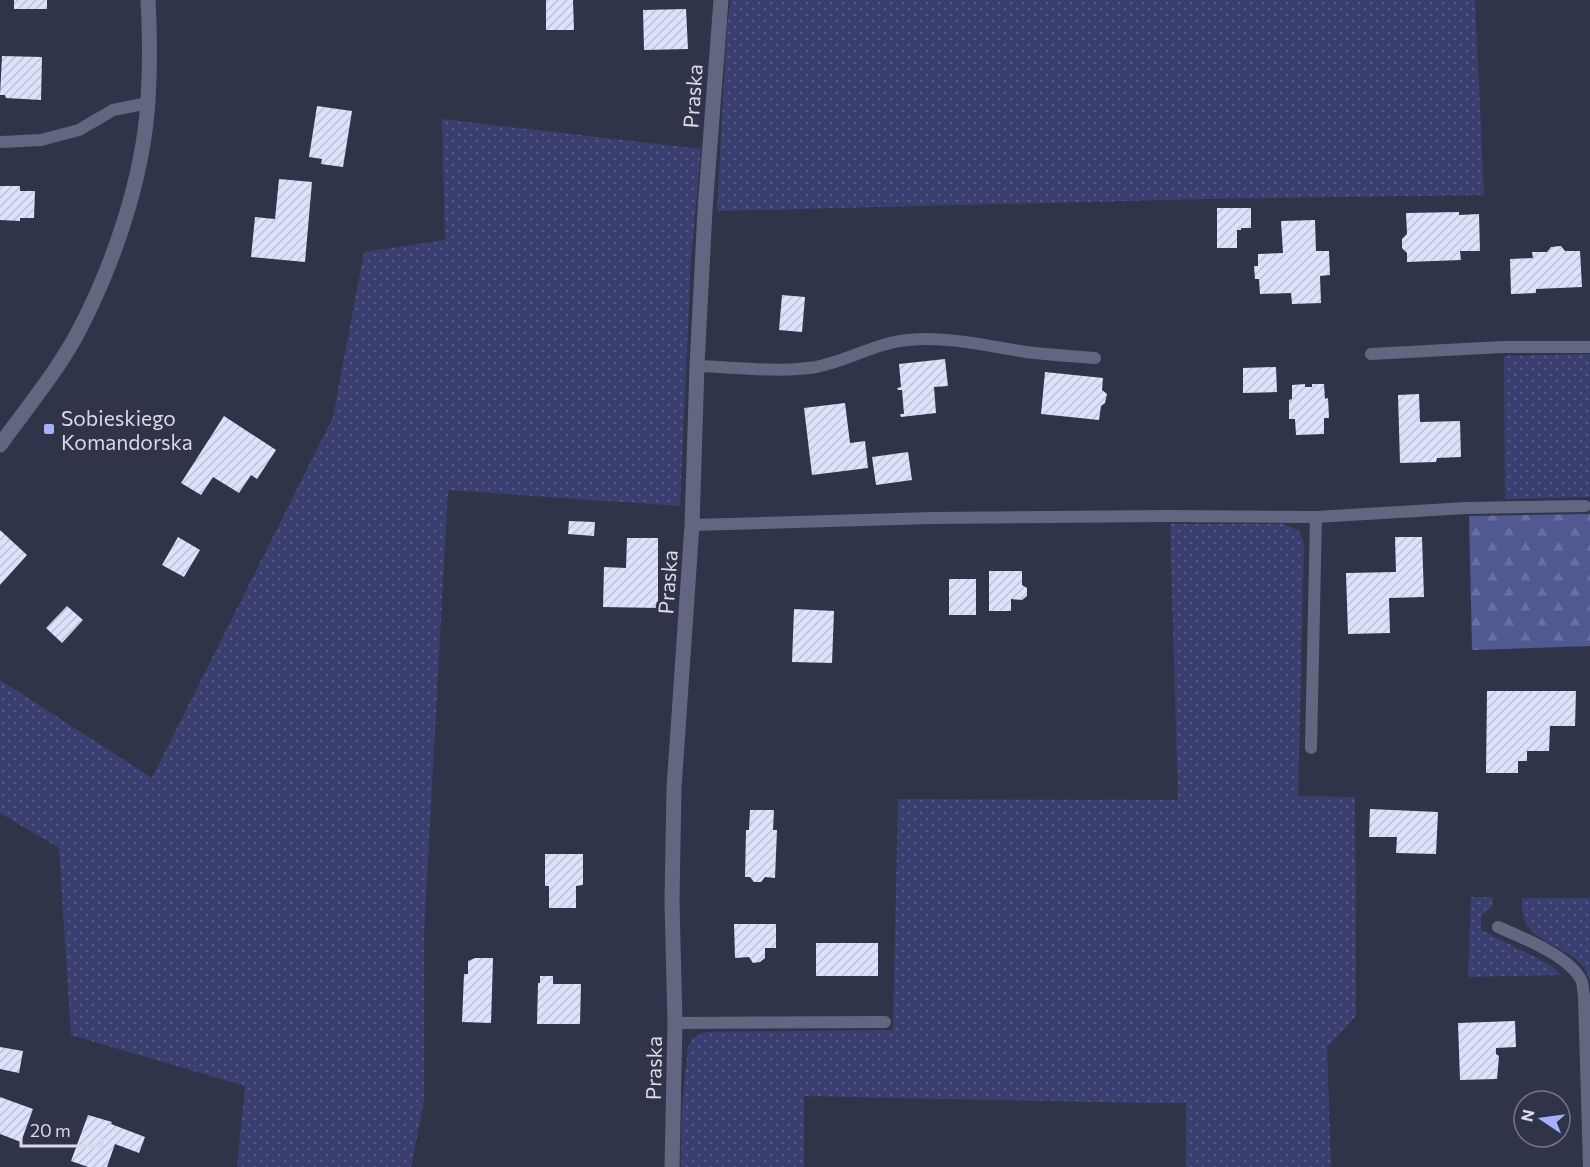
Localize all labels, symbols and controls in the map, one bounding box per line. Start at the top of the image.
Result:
street label: Praska [677,63,707,129]
place label: Sobieskiego Komandorska [61,405,193,454]
marker: Sobieskiego Komandorska [42,422,56,436]
street label: Praska [652,549,682,615]
street label: Praska [640,1036,666,1100]
north arrow [1512,1089,1572,1149]
text: N [1516,1108,1538,1123]
scale bar [21,1110,102,1148]
text: 20 m [30,1119,71,1141]

